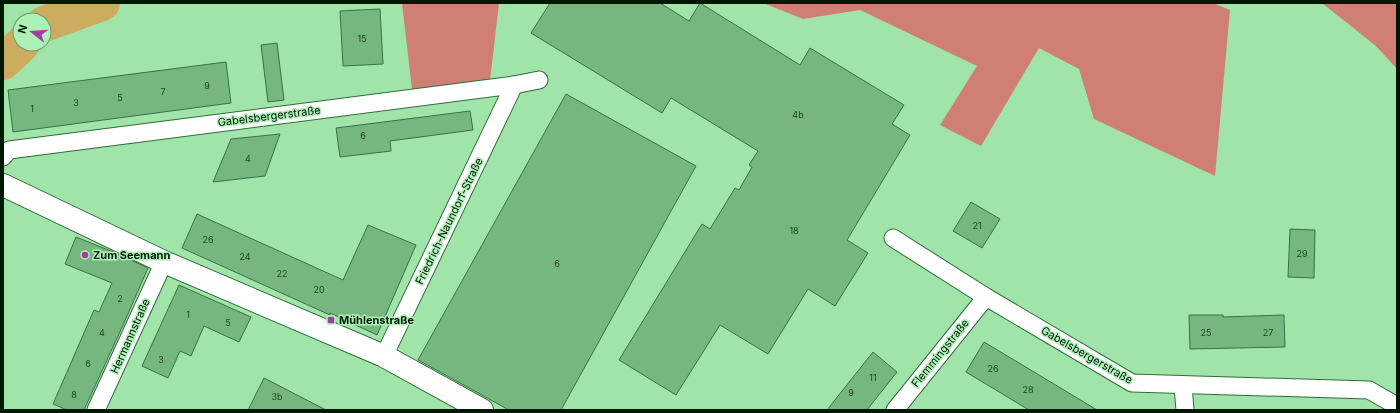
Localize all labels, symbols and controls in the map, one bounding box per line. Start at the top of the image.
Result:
north arrow [12,12,52,52]
text: N [15,23,30,35]
house number: 15 [357,33,367,44]
house number: 9 [204,80,210,91]
house number: 7 [160,86,166,97]
house number: 5 [117,92,123,103]
house number: 3 [73,97,79,108]
house number: 1 [30,103,34,114]
street label: Gabelsbergerstraße [217,103,321,129]
house number: 4b [792,109,804,120]
house number: 6 [360,130,366,141]
house number: 4 [245,153,251,164]
street label: Friedrich-Naundorf-Straße [412,155,486,287]
house number: 21 [972,220,982,231]
house number: 18 [789,225,799,236]
house number: 26 [202,234,214,245]
place label: Zum Seemann [93,248,170,262]
house number: 29 [1296,248,1308,259]
marker: Zum Seemann [80,250,90,260]
house number: 24 [239,251,251,262]
house number: 6 [554,258,560,269]
house number: 22 [277,268,287,279]
house number: 20 [313,284,325,295]
house number: 2 [117,293,123,304]
street label: Hermannstraße [107,296,153,376]
house number: 1 [186,309,190,320]
place label: Mühlenstraße [339,313,414,327]
marker: Mühlenstraße [326,315,336,325]
street label: Flemmingstraße [908,316,972,390]
house number: 5 [225,317,231,328]
street label: Gabelsbergerstraße [1039,323,1135,387]
house number: 4 [99,327,105,338]
house number: 25 [1201,327,1211,338]
house number: 27 [1263,327,1273,338]
house number: 3 [158,354,164,365]
house number: 6 [85,358,91,369]
house number: 26 [987,363,999,374]
house number: 11 [869,372,877,383]
house number: 28 [1022,384,1034,395]
house number: 9 [848,387,854,398]
house number: 8 [71,389,77,400]
house number: 3b [271,391,283,402]

